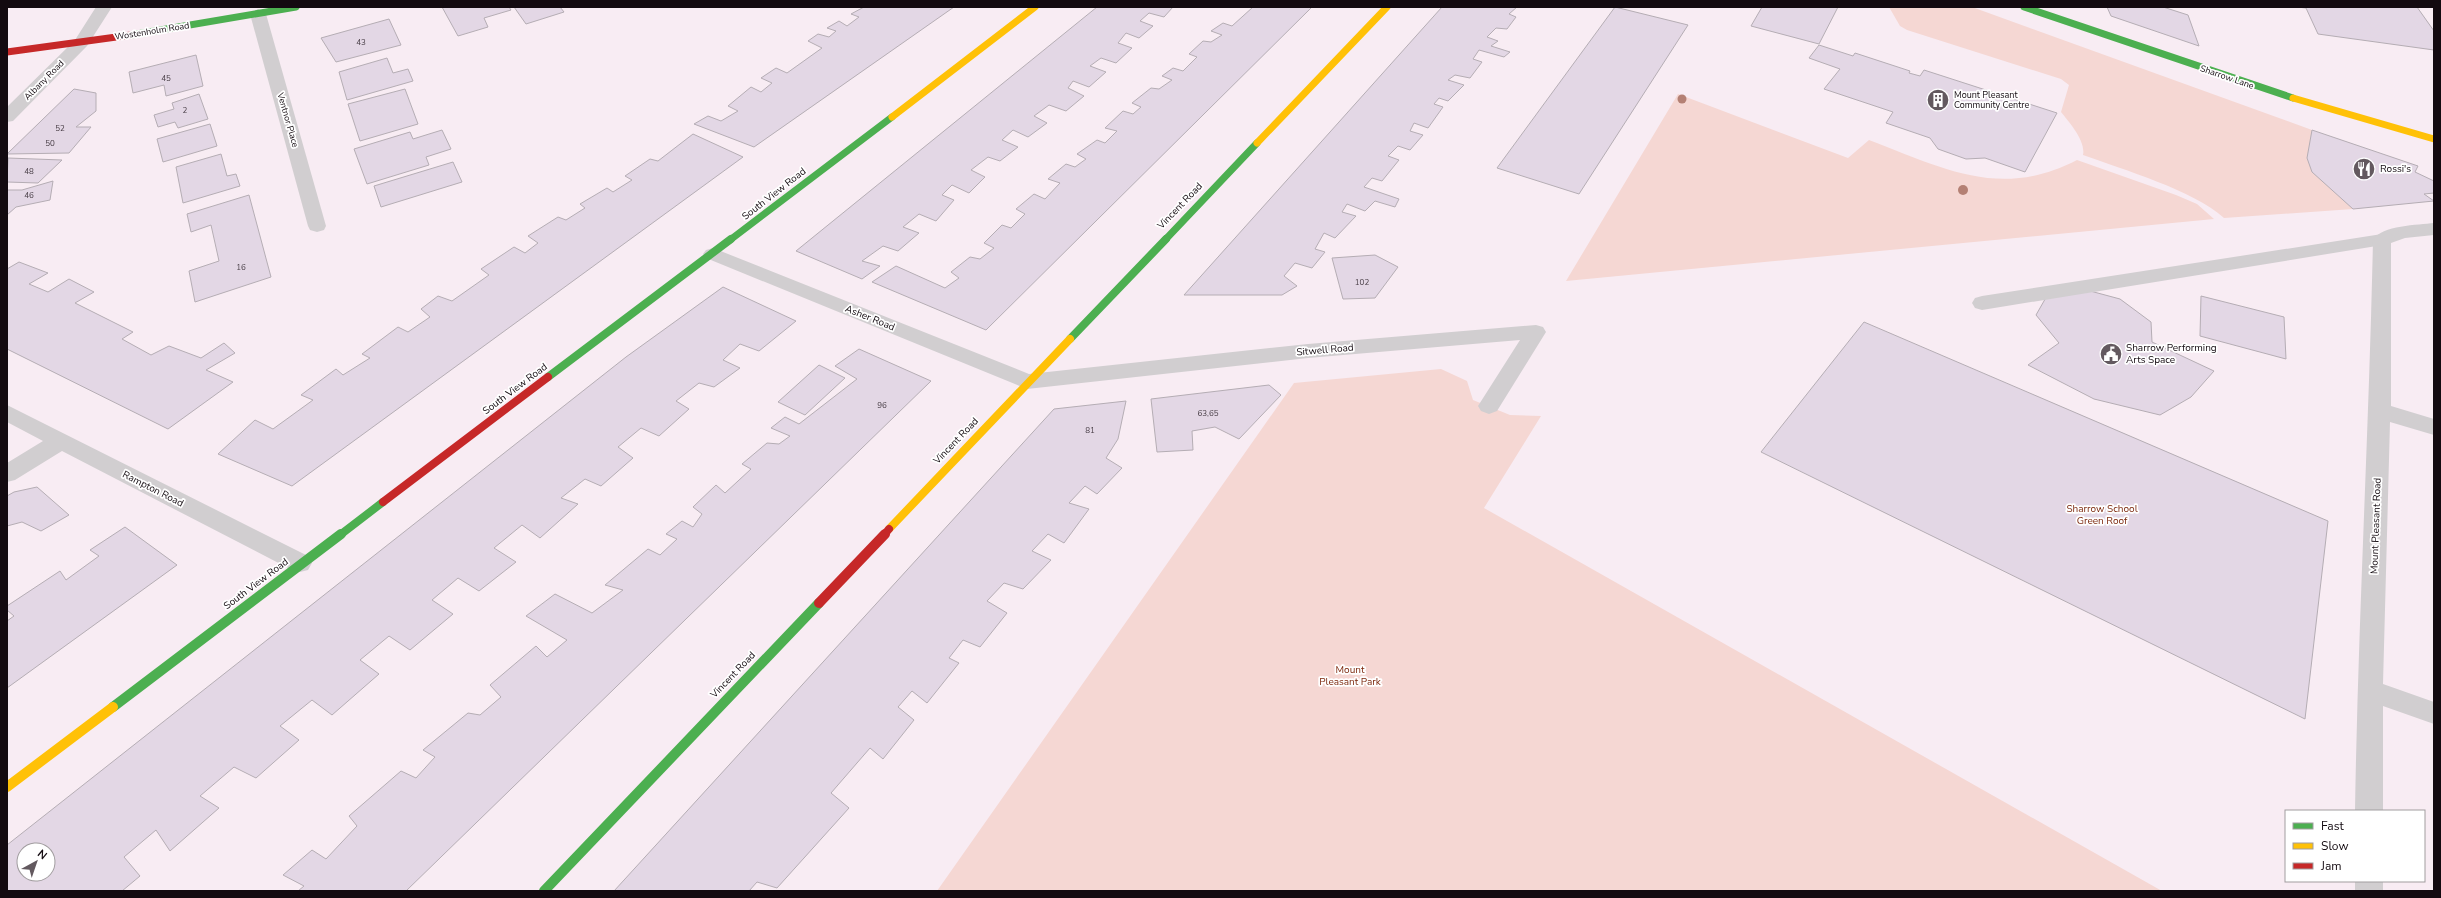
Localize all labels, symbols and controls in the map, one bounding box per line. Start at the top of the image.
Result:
street label: Wostenholm Road [114,19,190,43]
house number: 43 [356,37,366,48]
street label: Albany Road [21,57,67,103]
street label: Sharrow Lane [2198,62,2256,92]
house number: 45 [161,73,171,84]
building icon: Mount Pleasant Community Centre [1925,87,1951,113]
place label: Mount Pleasant Community Centre [1954,89,2030,111]
street label: Ventnor Place [274,90,302,149]
house number: 2 [183,105,188,116]
house number: 52 [55,123,65,134]
house number: 50 [45,138,55,149]
restaurant icon: Rossi's [2351,156,2377,182]
place label: Rossi's [2380,162,2411,176]
street label: South View Road [739,164,809,223]
house number: 48 [24,166,34,177]
street label: Vincent Road [1154,180,1206,233]
house number: 46 [24,190,34,201]
house number: 16 [236,262,246,273]
house number: 102 [1355,277,1369,288]
street label: Asher Road [843,302,897,334]
street label: Sitwell Road [1296,341,1354,359]
public building icon: Sharrow Performing Arts Space [2098,341,2124,367]
place label: Sharrow Performing Arts Space [2126,341,2217,367]
street label: South View Road [480,360,550,418]
house number: 96 [877,400,887,411]
house number: 63,65 [1197,408,1219,419]
street label: Vincent Road [930,415,982,468]
house number: 81 [1085,425,1095,436]
street label: Rampton Road [120,468,186,510]
street label: Mount Pleasant Road [2367,477,2385,574]
park label: Sharrow School Green Roof [2066,502,2138,528]
street label: South View Road [221,555,291,613]
street label: Vincent Road [707,649,759,702]
park label: Mount Pleasant Park [1319,663,1382,689]
legend [2285,810,2425,882]
text: Fast [2321,818,2344,834]
text: Slow [2321,838,2349,854]
north arrow [16,842,56,882]
text: N [34,846,50,863]
text: Jam [2320,858,2342,874]

